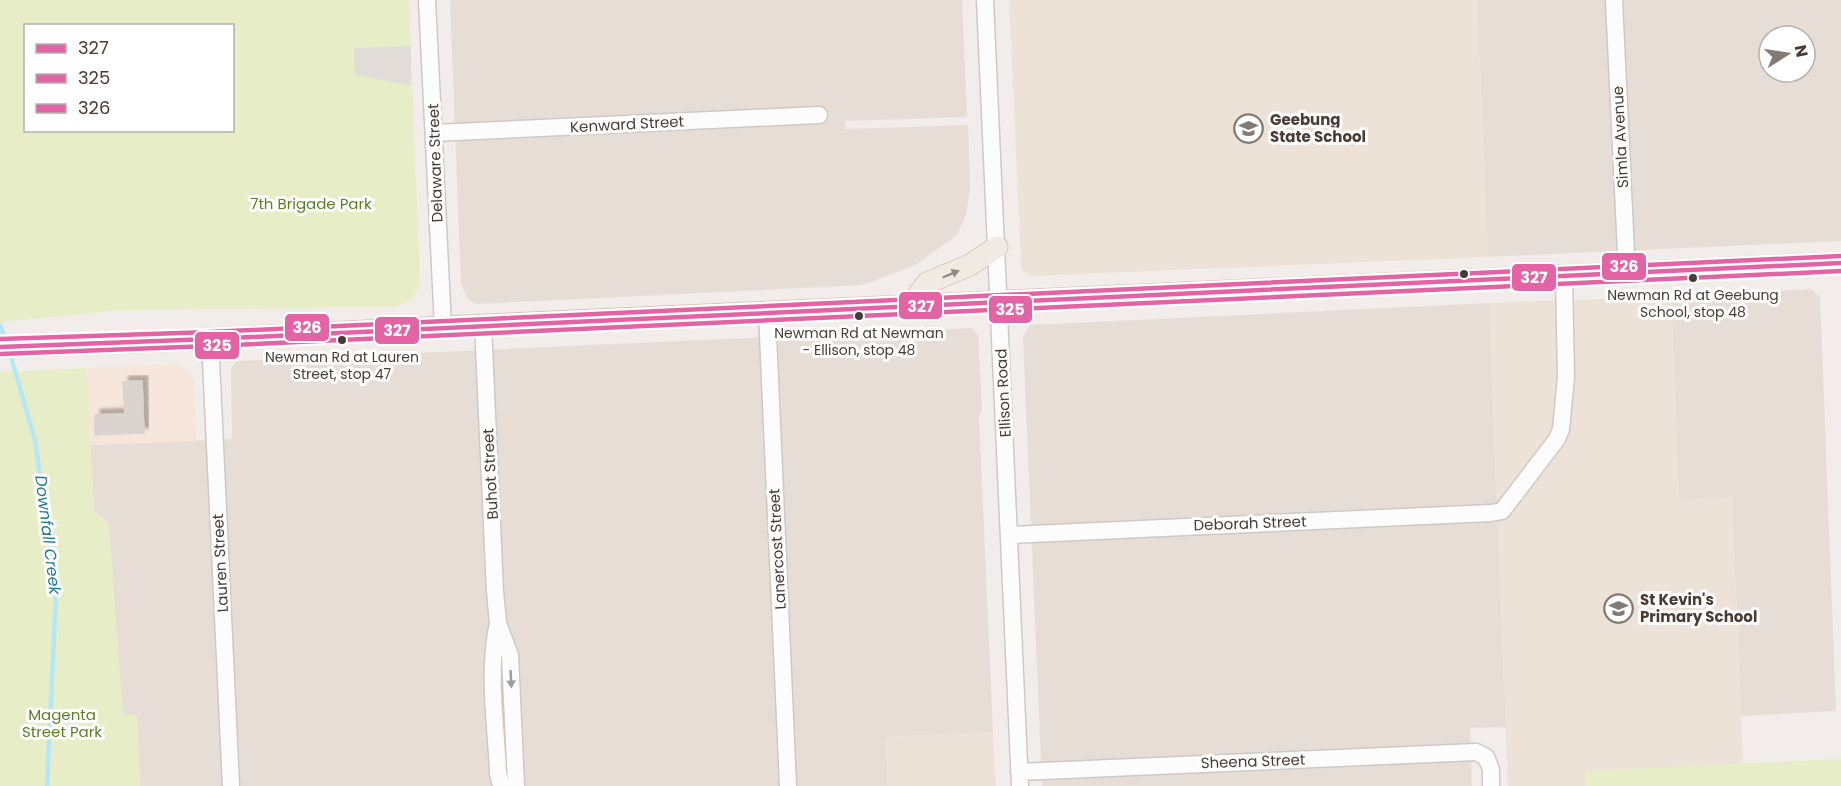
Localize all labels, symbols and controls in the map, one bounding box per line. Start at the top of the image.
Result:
legend [24,24,234,132]
north arrow [1757,24,1817,84]
text: 327 [78,35,109,60]
text: N [1789,43,1814,59]
text: 325 [78,65,110,90]
street label: Simla Avenue [1607,85,1633,189]
text: 326 [78,95,110,120]
street label: Delaware Street [422,103,448,223]
place label: Geebung State School [1270,109,1366,147]
street label: Kenward Street [570,111,684,137]
school or university icon: Geebung State School [1233,112,1265,144]
park label: 7th Brigade Park [250,193,372,214]
line badge: 326 [1601,252,1647,281]
text: 326 [1609,255,1639,278]
line badge: 327 [1511,263,1557,292]
text: 327 [1520,266,1548,289]
unlabelled marker [1458,268,1470,280]
one-way arrow [942,269,960,279]
marker: Newman Rd at Geebung School, stop 48 [1687,272,1699,284]
place label: Newman Rd at Geebung School, stop 48 [1607,285,1779,322]
line badge: 327 [898,291,943,320]
text: 327 [907,295,935,318]
line badge: 325 [988,295,1033,324]
text: 325 [995,298,1025,321]
marker: Newman Rd at Newman - Ellison, stop 48 [853,310,865,322]
line badge: 326 [284,313,330,342]
text: 326 [292,316,322,339]
line badge: 327 [374,316,420,345]
text: 327 [383,319,411,342]
place label: Newman Rd at Newman - Ellison, stop 48 [774,323,944,360]
line badge: 325 [194,331,240,360]
text: 325 [202,334,232,357]
marker: Newman Rd at Lauren Street, stop 47 [336,334,348,346]
place label: Newman Rd at Lauren Street, stop 47 [265,347,419,384]
street label: Ellison Road [990,348,1016,438]
street label: Buhot Street [477,428,503,520]
water label: Downfall Creek [29,474,67,597]
street label: Lanercost Street [763,488,791,610]
street label: Deborah Street [1193,511,1307,535]
street label: Lauren Street [207,513,233,613]
place label: St Kevin's Primary School [1640,589,1757,627]
school or university icon: St Kevin's Primary School [1603,592,1635,624]
one-way arrow [507,670,516,689]
park label: Magenta Street Park [22,704,102,742]
street label: Sheena Street [1200,749,1306,773]

